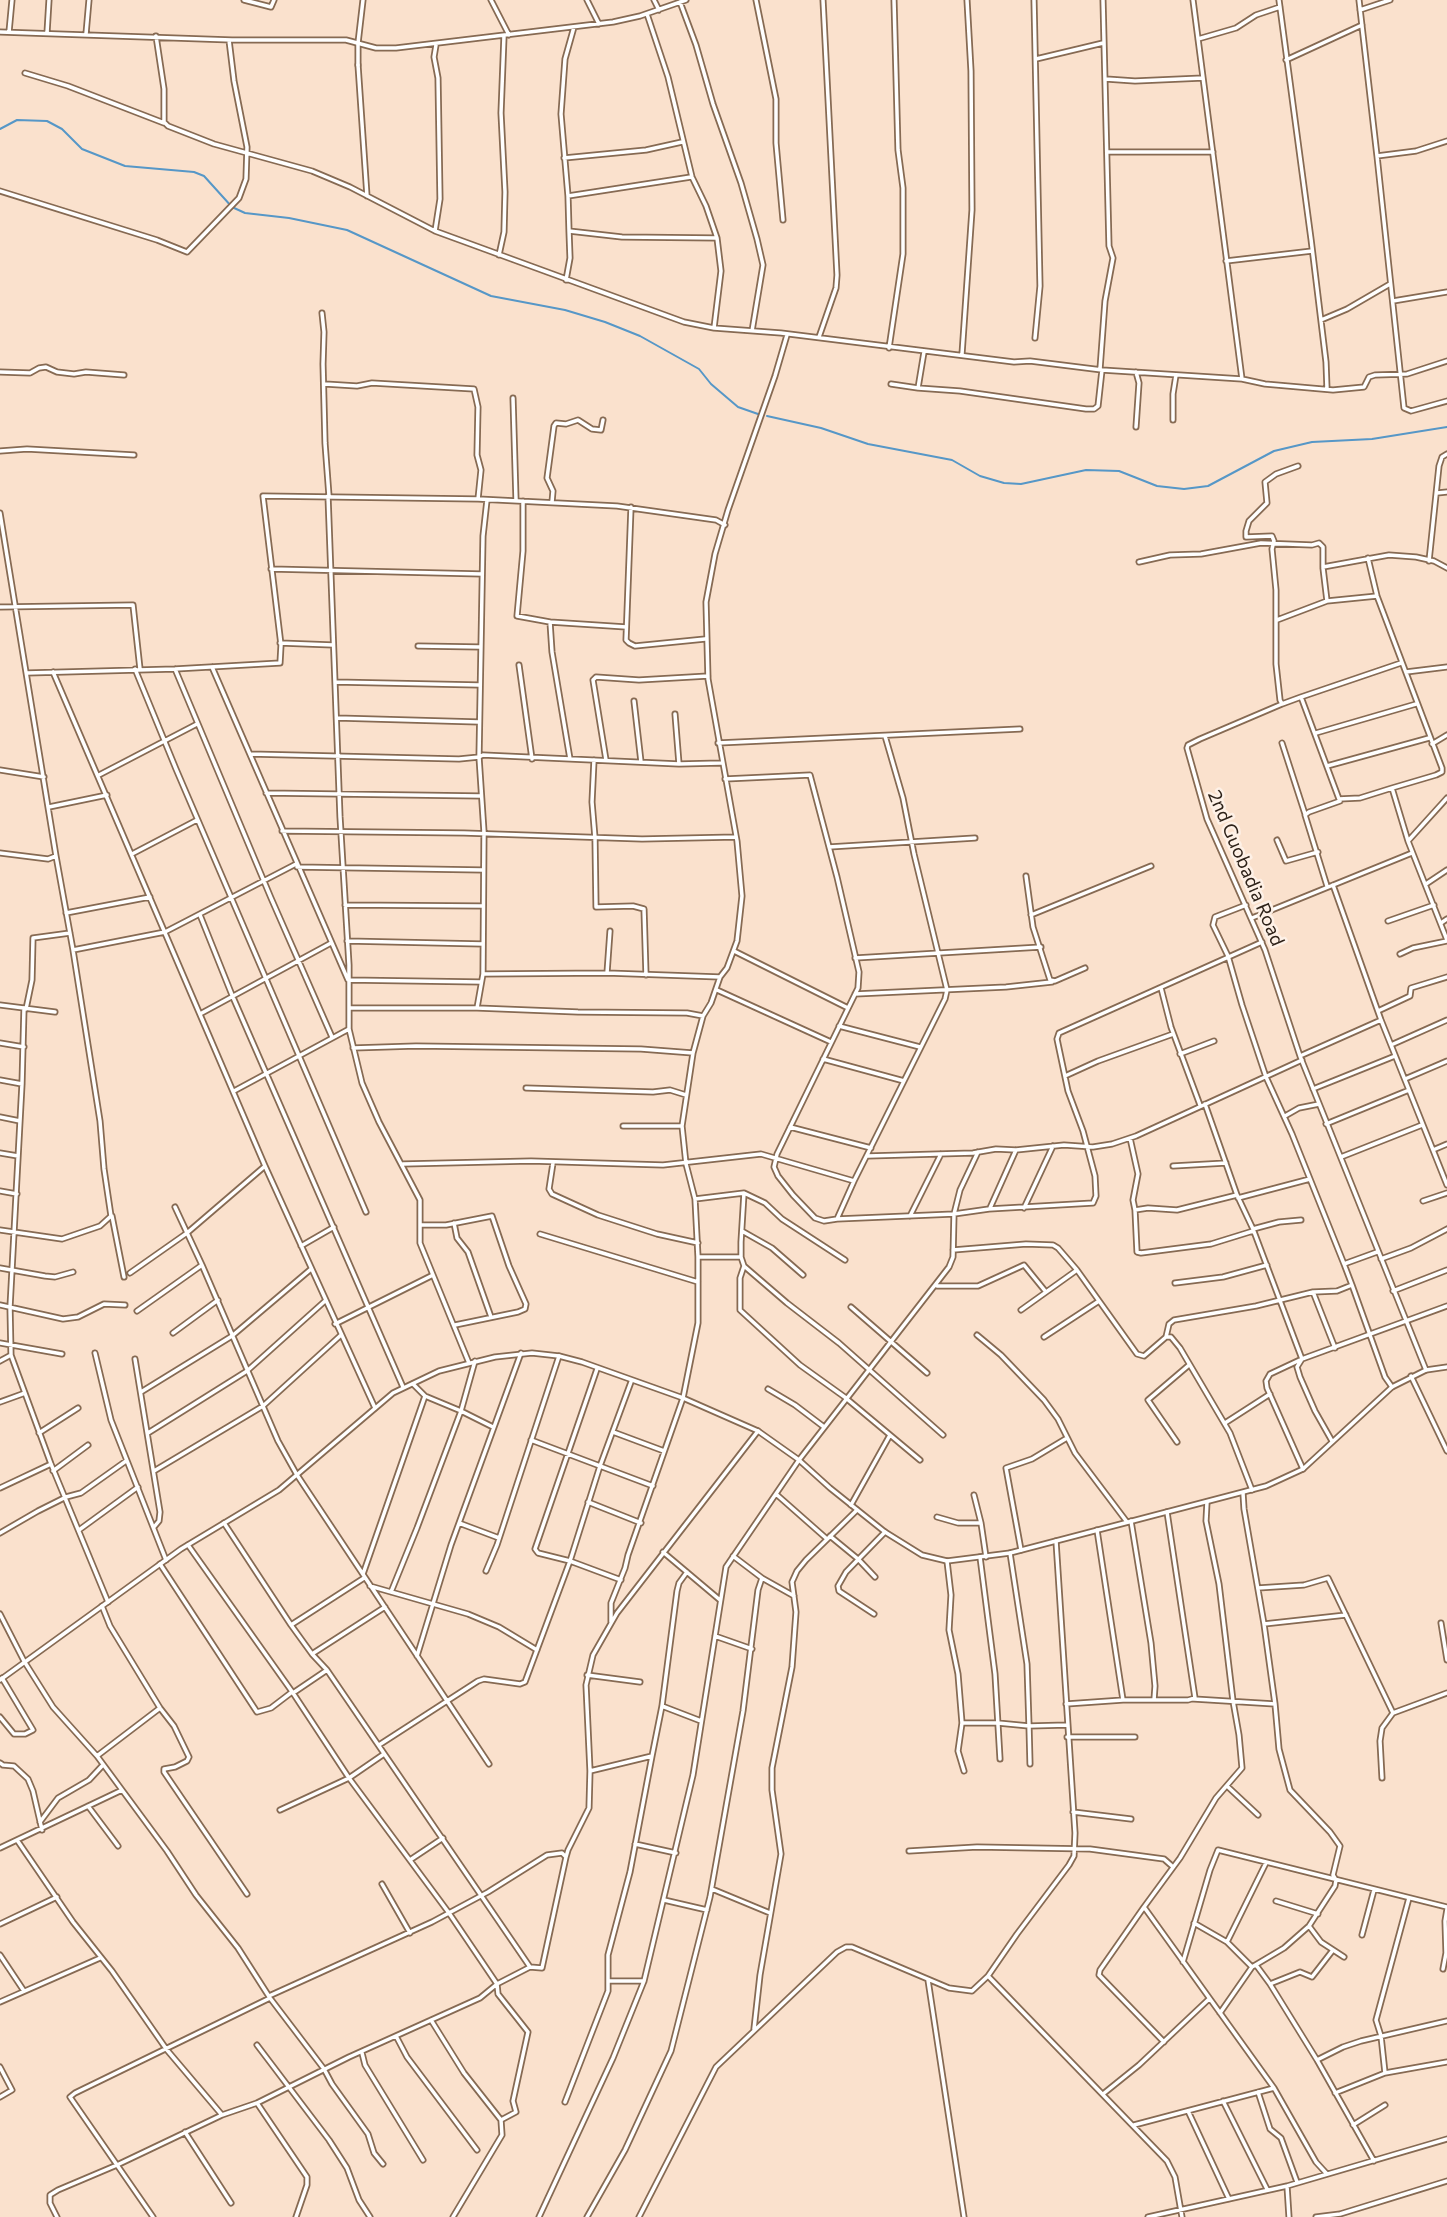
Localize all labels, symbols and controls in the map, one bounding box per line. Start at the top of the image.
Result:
street label: 2nd Guobadia Road [1203,787,1289,949]

